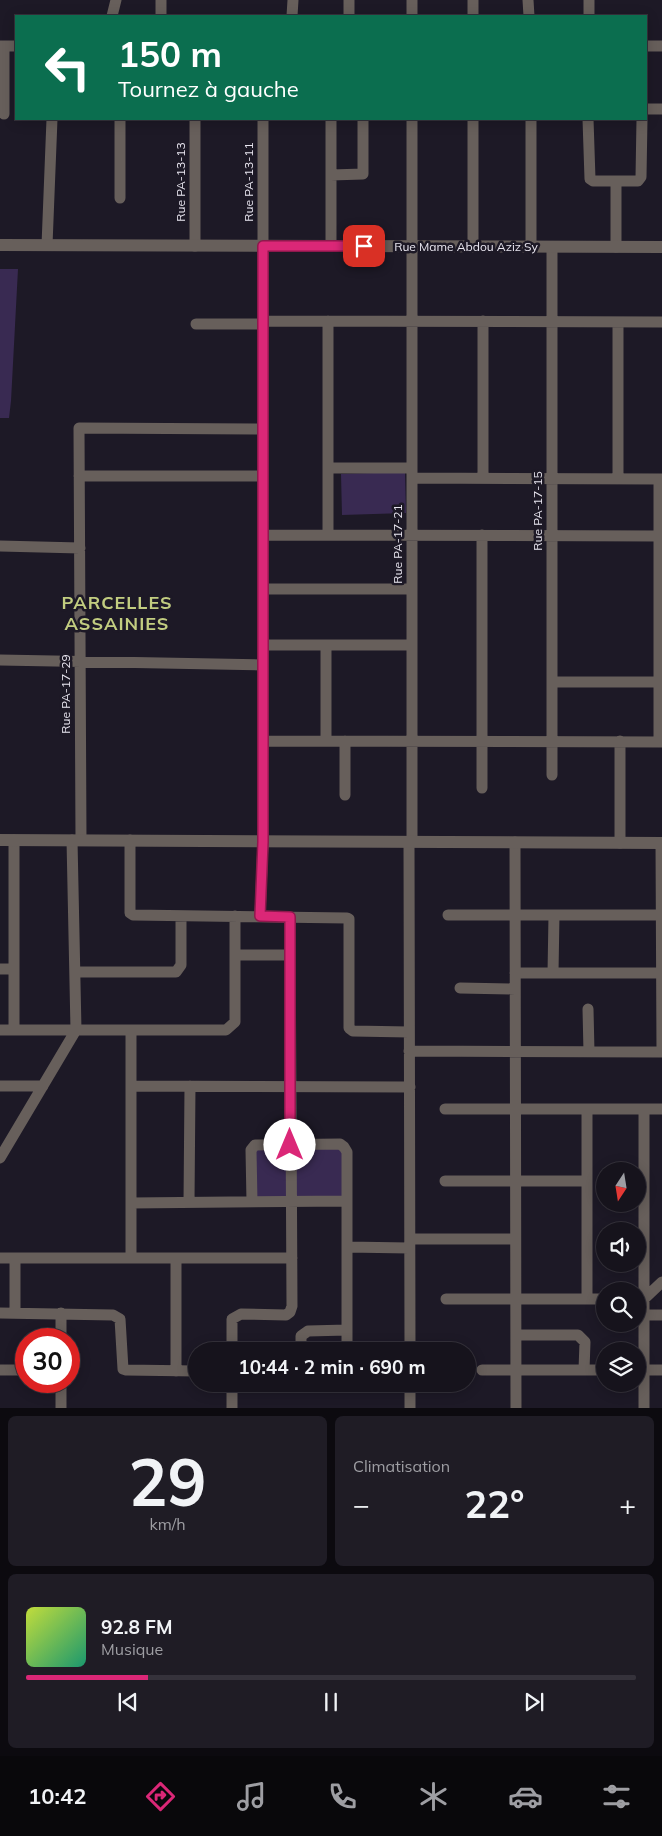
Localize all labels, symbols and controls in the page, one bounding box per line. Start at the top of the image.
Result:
text: 150 m [118,32,222,76]
icon: left [35,35,100,100]
text: Tournez à gauche [118,75,299,103]
street label: Rue PA-13-13 [173,142,188,222]
street label: Rue PA-13-11 [241,142,256,222]
pin [343,225,385,267]
icon: arrive [350,232,378,260]
street label: Rue Mame Abdou Aziz Sy [394,239,538,254]
street label: Rue PA-17-15 [530,471,545,551]
street label: Rue PA-17-21 [390,504,405,584]
district label: PARCELLES ASSAINIES [61,591,173,635]
street label: Rue PA-17-29 [58,654,73,734]
position arrow [263,1118,315,1170]
north arrow [596,1162,646,1212]
map controls [596,1162,646,1392]
button: sound [596,1222,646,1272]
button: search [596,1282,646,1332]
speed limit sign: 30 [15,1328,80,1393]
button: layers [596,1342,646,1392]
text: 10:44 · 2 min · 690 m [238,1355,426,1379]
text: 29 [128,1441,207,1522]
text: Climatisation [353,1456,450,1476]
text: 22° [464,1480,525,1528]
text: − [353,1487,370,1522]
text: + [619,1487,636,1522]
text: km/h [149,1514,186,1534]
text: 92.8 FM [101,1615,173,1639]
text: Musique [101,1639,163,1659]
icon: previous [114,1688,142,1716]
icon: pause [317,1688,345,1716]
icon: next [520,1688,548,1716]
icon: directions [143,1779,178,1814]
icon: music [234,1779,269,1814]
icon: phone [325,1779,360,1814]
icon: climate [416,1779,451,1814]
icon: car [508,1779,543,1814]
icon: filters [599,1779,634,1814]
text: 10:42 [28,1782,86,1810]

